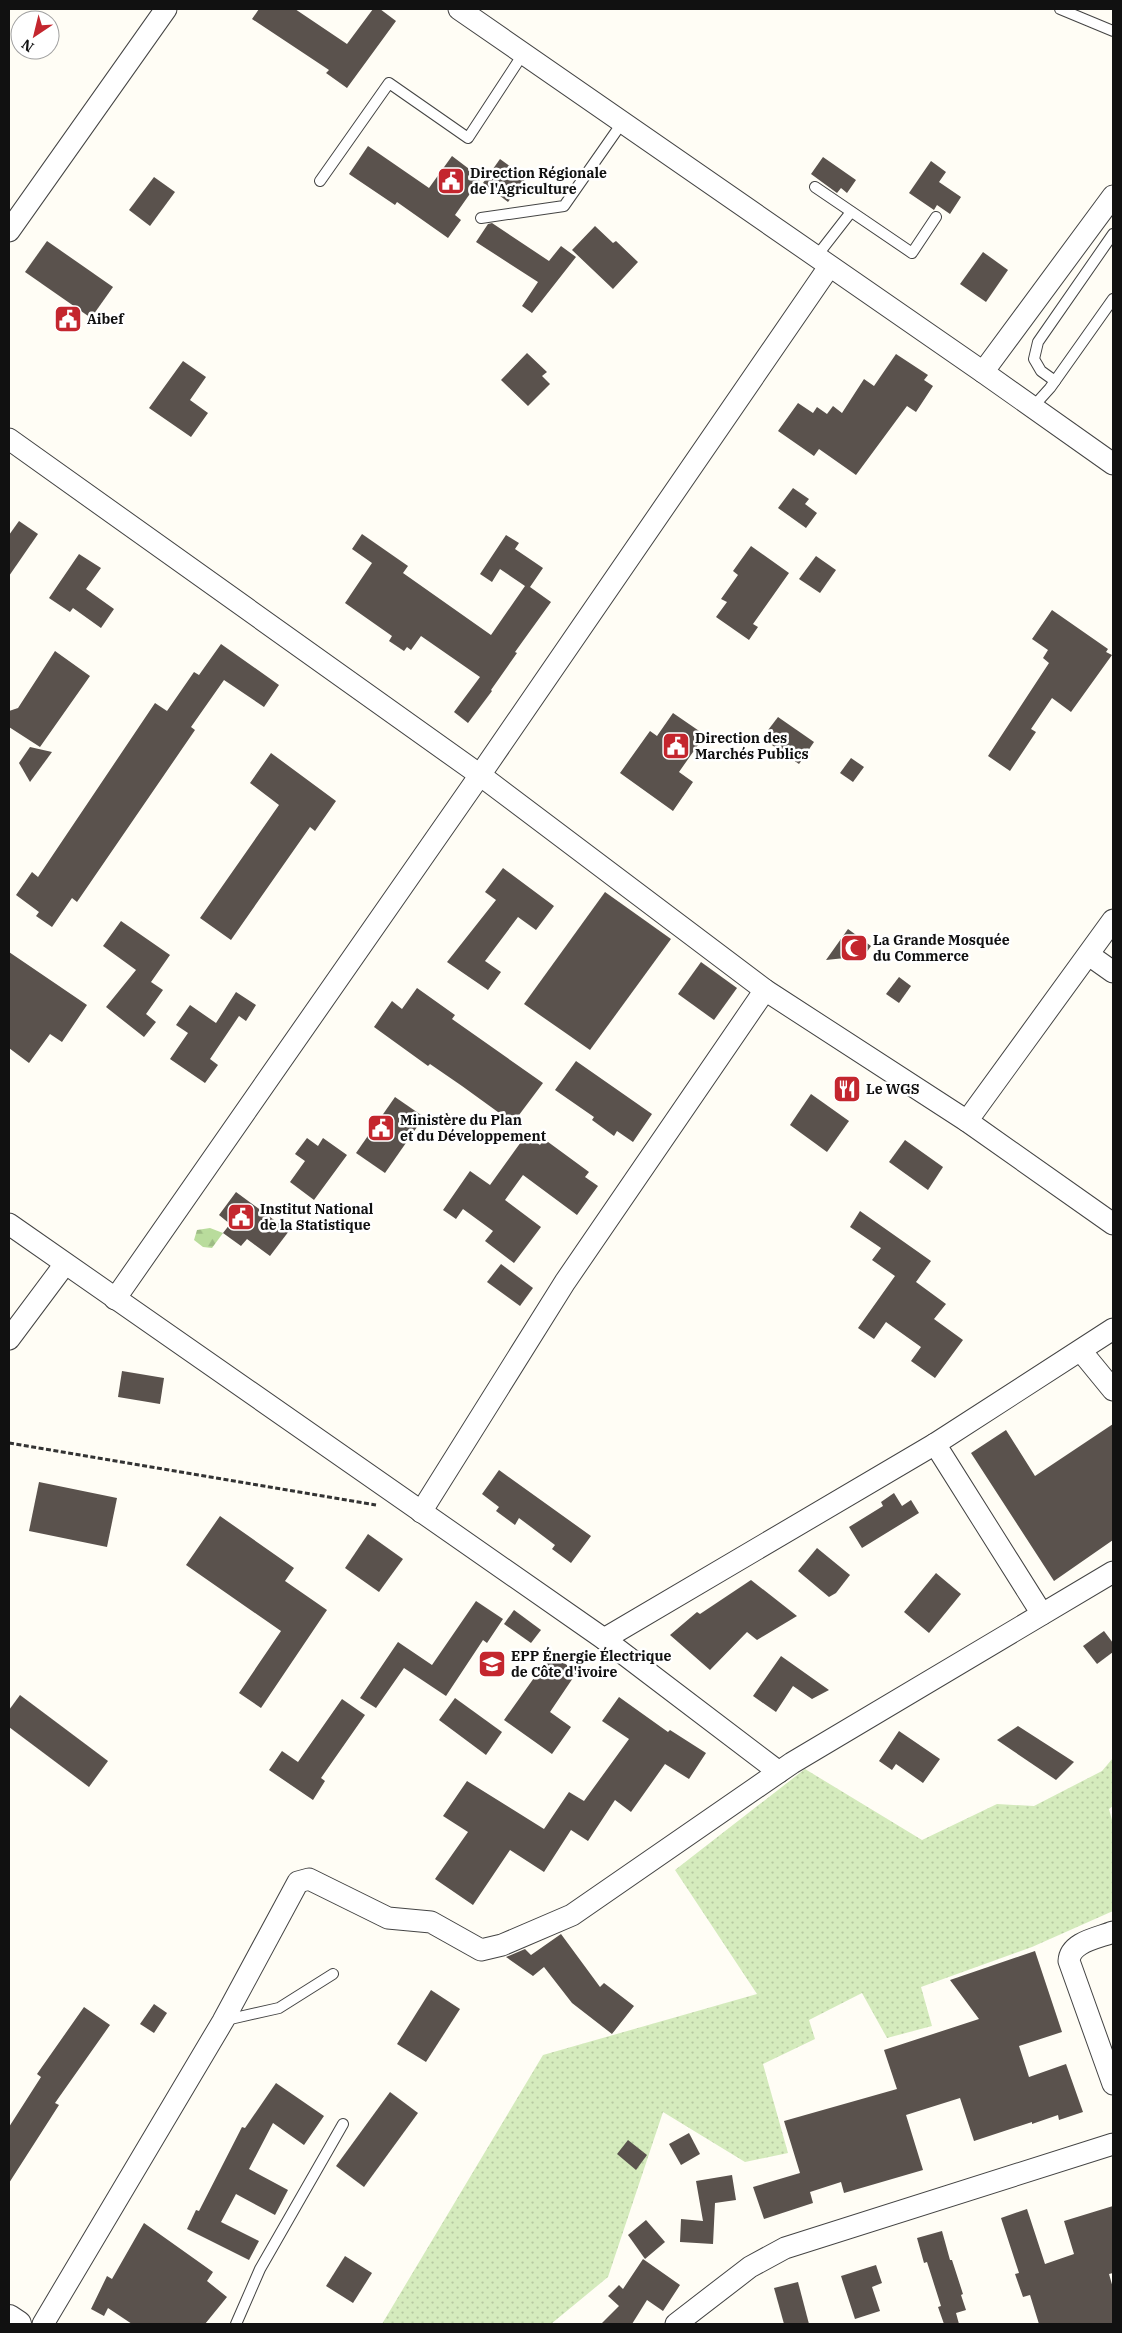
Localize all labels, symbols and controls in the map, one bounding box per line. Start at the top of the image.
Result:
north arrow [10,10,60,60]
text: N [18,35,37,56]
place label: Direction Régionale de l'Agriculture [470,164,607,198]
public building icon: Direction Régionale de l'Agriculture [436,166,466,196]
public building icon: Aibef [53,304,83,334]
place label: Aibef [87,310,125,328]
place label: Direction des Marchés Publics [695,729,809,763]
public building icon: Direction des Marchés Publics [661,731,691,761]
place label: La Grande Mosquée du Commerce [873,931,1010,965]
mosque icon: La Grande Mosquée du Commerce [839,933,869,963]
restaurant icon: Le WGS [832,1074,862,1104]
place label: Le WGS [866,1080,920,1098]
place label: Ministère du Plan et du Développement [400,1111,546,1145]
public building icon: Ministère du Plan et du Développement [366,1113,396,1143]
place label: Institut National de la Statistique [260,1200,374,1234]
public building icon: Institut National de la Statistique [226,1202,256,1232]
place label: EPP Énergie Électrique de Côte d'ivoire [511,1646,672,1681]
school or university icon: EPP Énergie Électrique de Côte d'ivoire [477,1649,507,1679]

